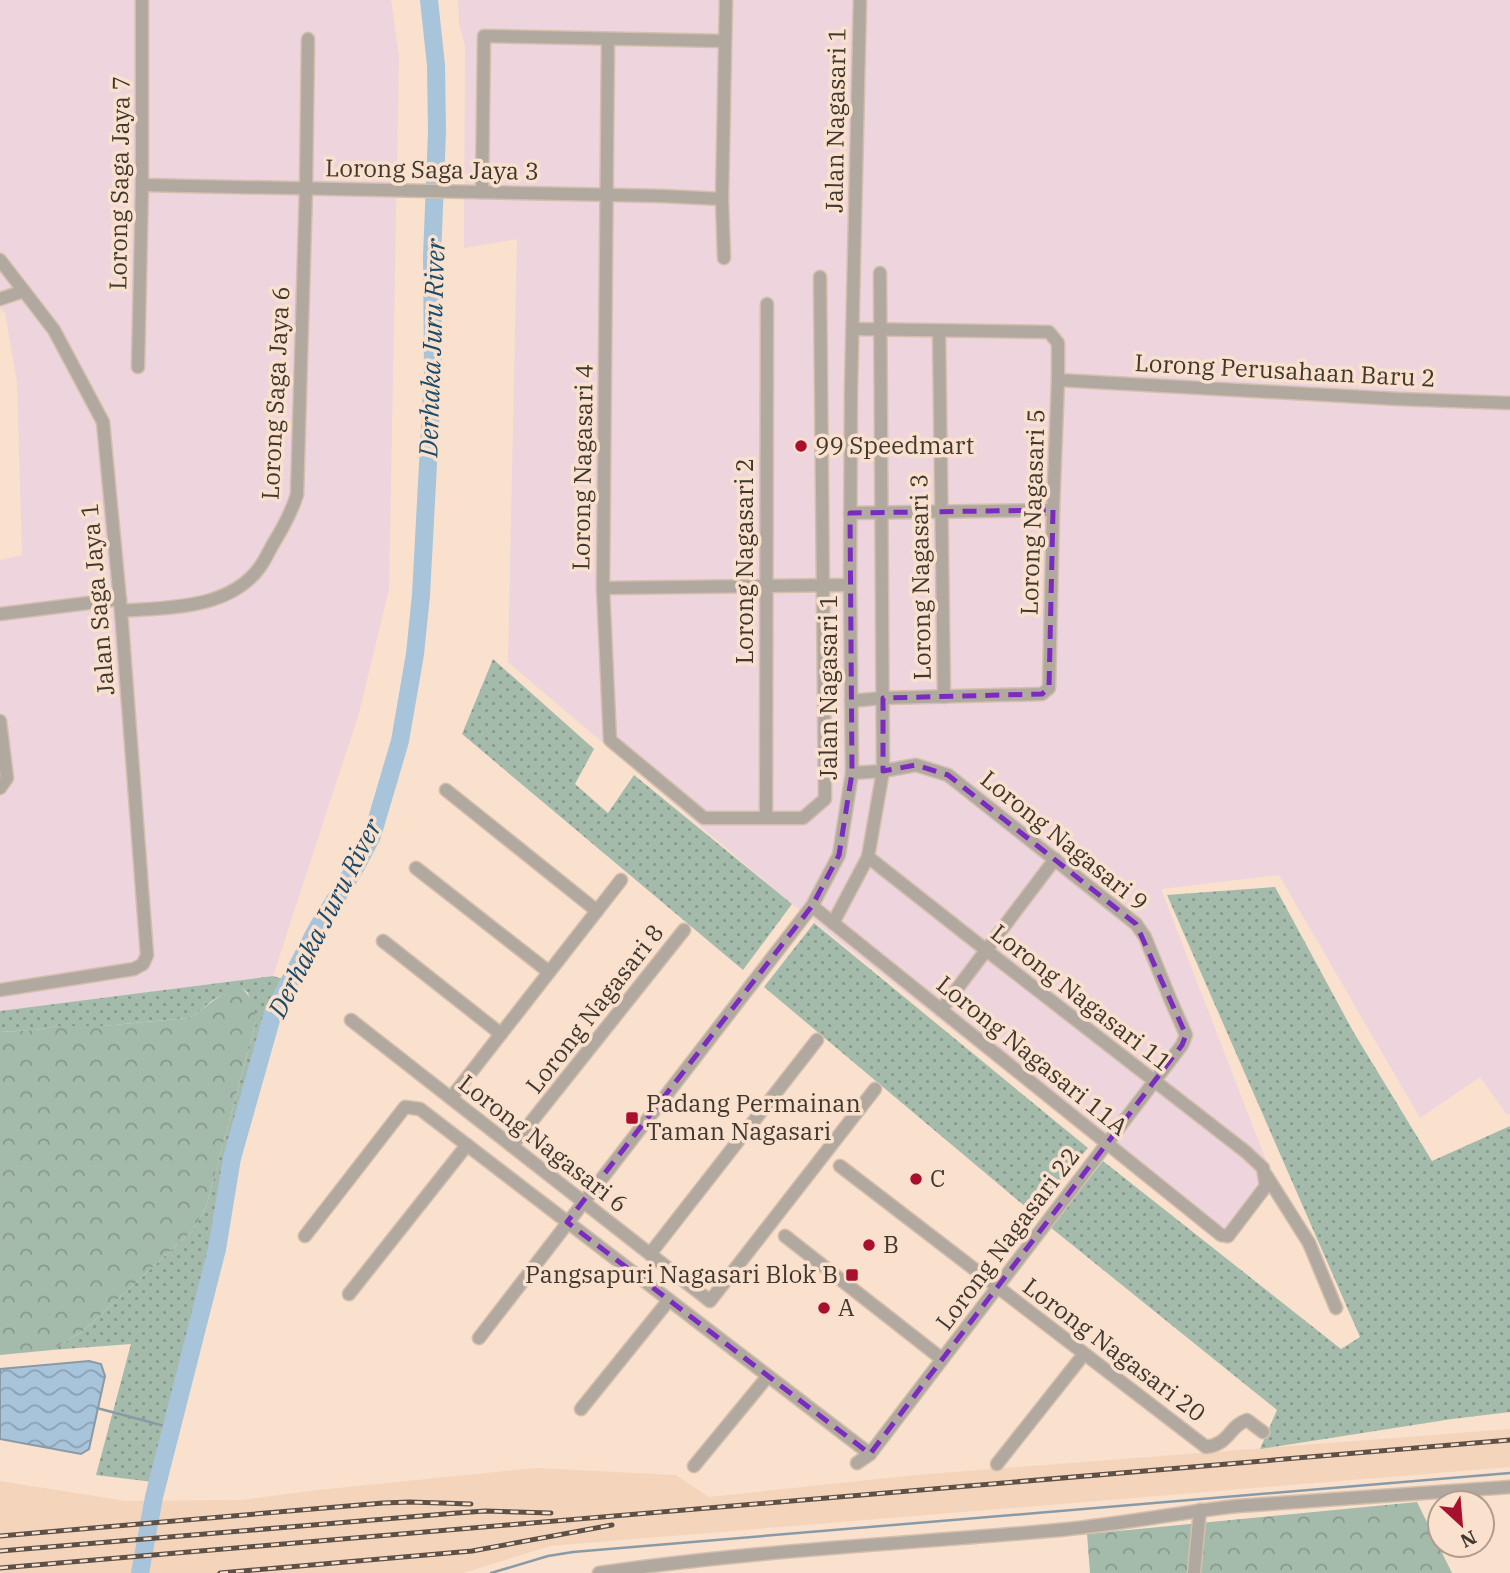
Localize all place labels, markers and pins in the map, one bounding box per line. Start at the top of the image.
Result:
place label: 99 Speedmart [815,429,974,461]
marker: 99 Speedmart [793,438,809,454]
place label: Padang Permainan Taman Nagasari [646,1087,861,1147]
marker: Padang Permainan Taman Nagasari [624,1110,640,1126]
place label: C [930,1162,946,1194]
marker: C [908,1171,924,1187]
place label: B [883,1228,899,1260]
marker: B [861,1237,877,1253]
place label: Pangsapuri Nagasari Blok B [525,1258,838,1290]
marker: Pangsapuri Nagasari Blok B [844,1267,860,1283]
place label: A [838,1291,855,1323]
marker: A [816,1300,832,1316]

